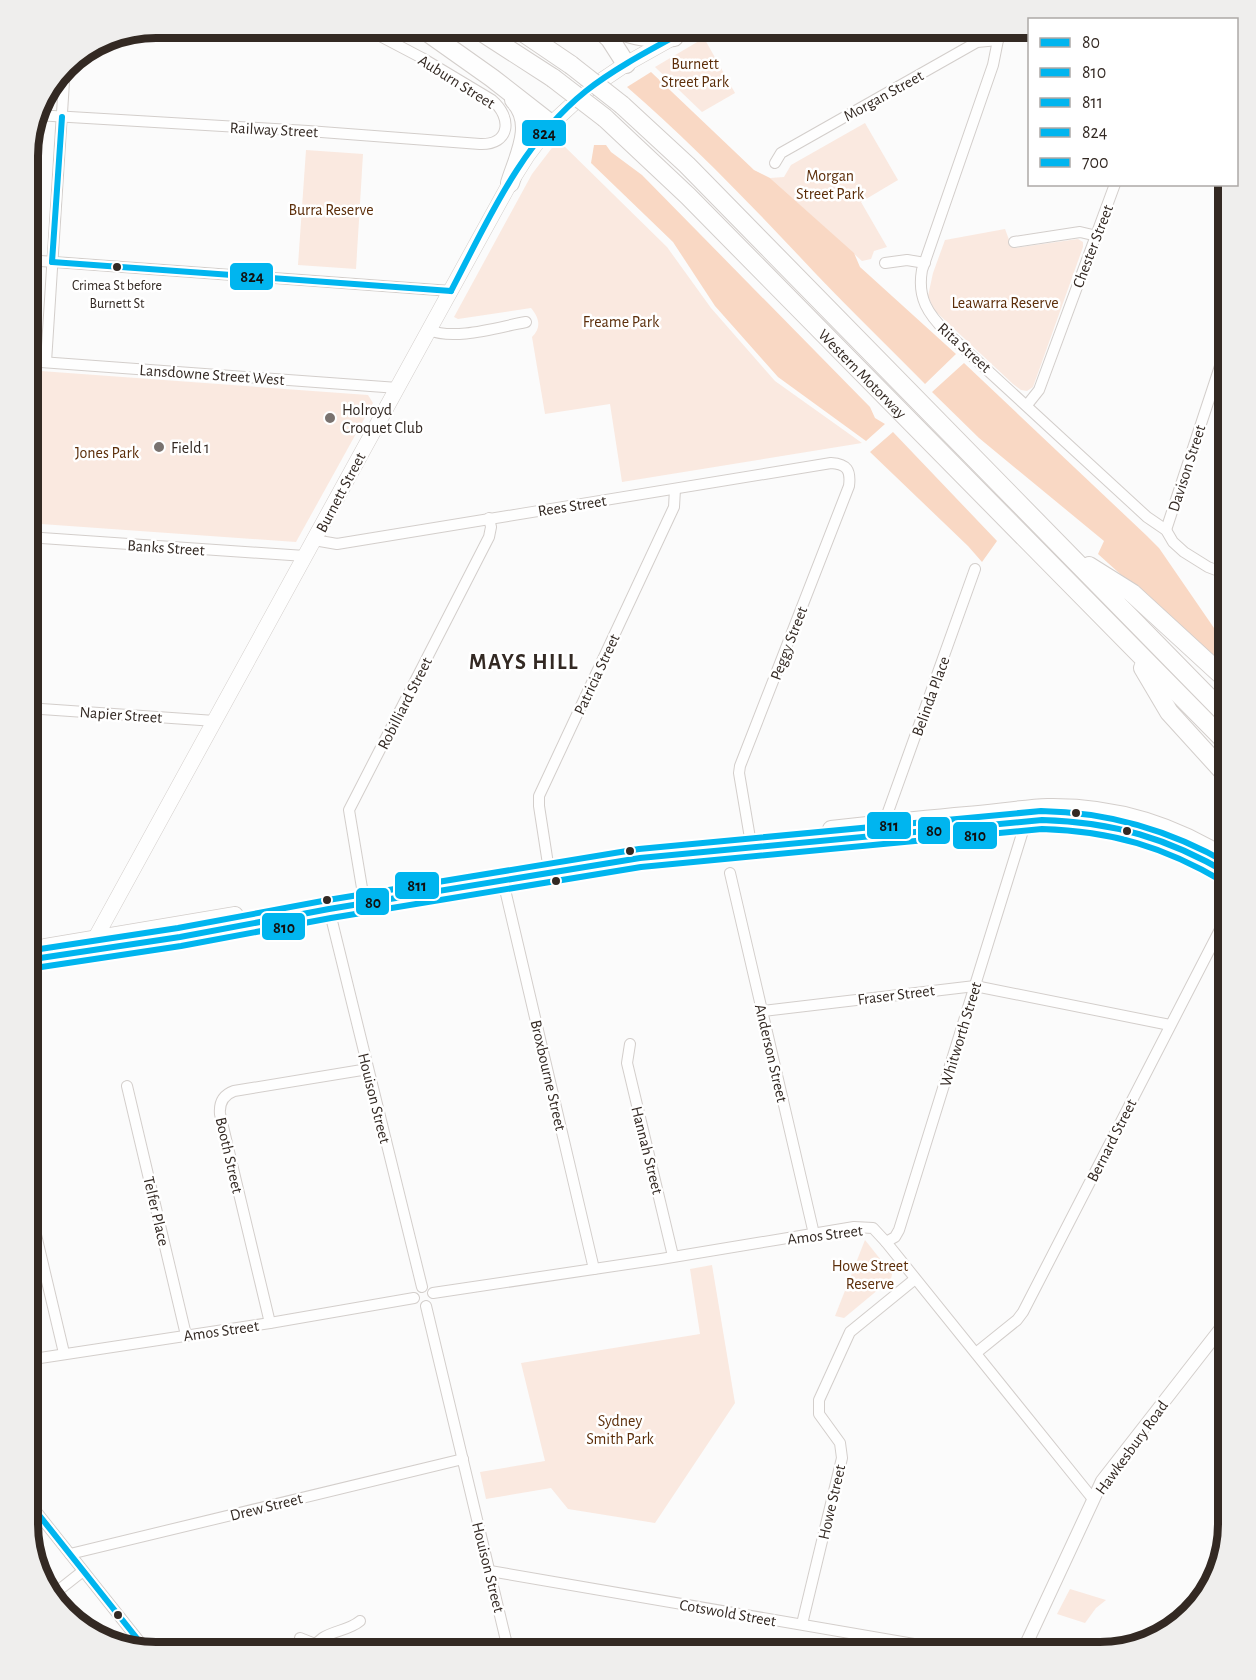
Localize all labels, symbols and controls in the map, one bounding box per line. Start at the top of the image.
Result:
legend [1028,18,1238,186]
text: 80 [1082,34,1100,52]
street label: Auburn Street [415,52,498,112]
park label: Burnett Street Park [661,56,730,90]
text: 810 [1082,64,1106,82]
street label: Morgan Street [841,67,926,124]
text: 811 [1082,94,1103,112]
line badge: 824 [521,119,567,147]
street label: Railway Street [229,120,319,141]
text: 824 [1082,124,1108,142]
text: 824 [532,126,556,142]
text: 700 [1082,154,1109,172]
park label: Morgan Street Park [796,168,865,202]
park label: Burra Reserve [288,202,374,218]
street label: Chester Street [1070,203,1116,290]
marker: Crimea St before Burnett St [111,261,123,273]
line badge: 824 [229,262,274,291]
text: 824 [240,269,264,285]
place label: Crimea St before Burnett St [72,279,162,311]
park label: Leawarra Reserve [951,295,1059,311]
park label: Freame Park [583,314,660,330]
street label: Rita Street [935,320,994,376]
street label: Western Motorway [815,327,909,423]
street label: Lansdowne Street West [139,362,285,388]
place label: Holroyd Croquet Club [342,402,423,436]
marker: Holroyd Croquet Club [323,411,337,425]
street label: Davison Street [1165,423,1209,514]
marker: Field 1 [152,440,166,454]
place label: Field 1 [171,440,210,456]
park label: Jones Park [75,445,140,461]
street label: Burnett Street [313,450,369,535]
street label: Rees Street [537,493,608,519]
street label: Banks Street [127,537,205,559]
street label: Peggy Street [768,604,811,683]
street label: Patricia Street [571,632,623,717]
district label: MAYS HILL [469,651,579,673]
street label: Belinda Place [909,654,953,738]
street label: Robilliard Street [375,655,435,752]
street label: Napier Street [79,704,163,726]
unlabelled marker [1070,807,1082,819]
line badge: 811 [866,811,912,840]
line badge: 80 [917,816,951,845]
text: 811 [879,818,899,834]
line badge: 810 [952,821,998,850]
text: 80 [926,823,942,839]
unlabelled marker [1121,825,1133,837]
text: 810 [964,828,986,844]
unlabelled marker [624,845,636,857]
line badge: 811 [394,871,440,900]
unlabelled marker [550,875,562,887]
text: 811 [407,878,427,894]
line badge: 80 [355,887,390,916]
unlabelled marker [321,894,333,906]
text: 80 [365,895,381,911]
line badge: 810 [261,912,306,941]
text: 810 [273,920,295,936]
street label: Whitworth Street [937,980,984,1089]
street label: Fraser Street [857,982,936,1008]
street label: Anderson Street [752,1003,790,1104]
street label: Broxbourne Street [527,1018,569,1132]
street label: Houison Street [355,1051,393,1145]
street label: Bernard Street [1084,1097,1139,1184]
street label: Hannah Street [628,1105,666,1196]
street label: Booth Street [212,1115,246,1195]
street label: Telfer Place [140,1175,172,1248]
street label: Amos Street [786,1222,864,1248]
park label: Howe Street Reserve [832,1258,908,1292]
street label: Amos Street [182,1318,260,1344]
street label: Hawkesbury Road [1092,1398,1172,1498]
park label: Sydney Smith Park [586,1413,655,1447]
street label: Howe Street [816,1463,848,1541]
street label: Drew Street [228,1490,304,1524]
street label: Houison Street [469,1520,507,1614]
street label: Cotswold Street [678,1597,777,1629]
unlabelled marker [112,1609,124,1621]

